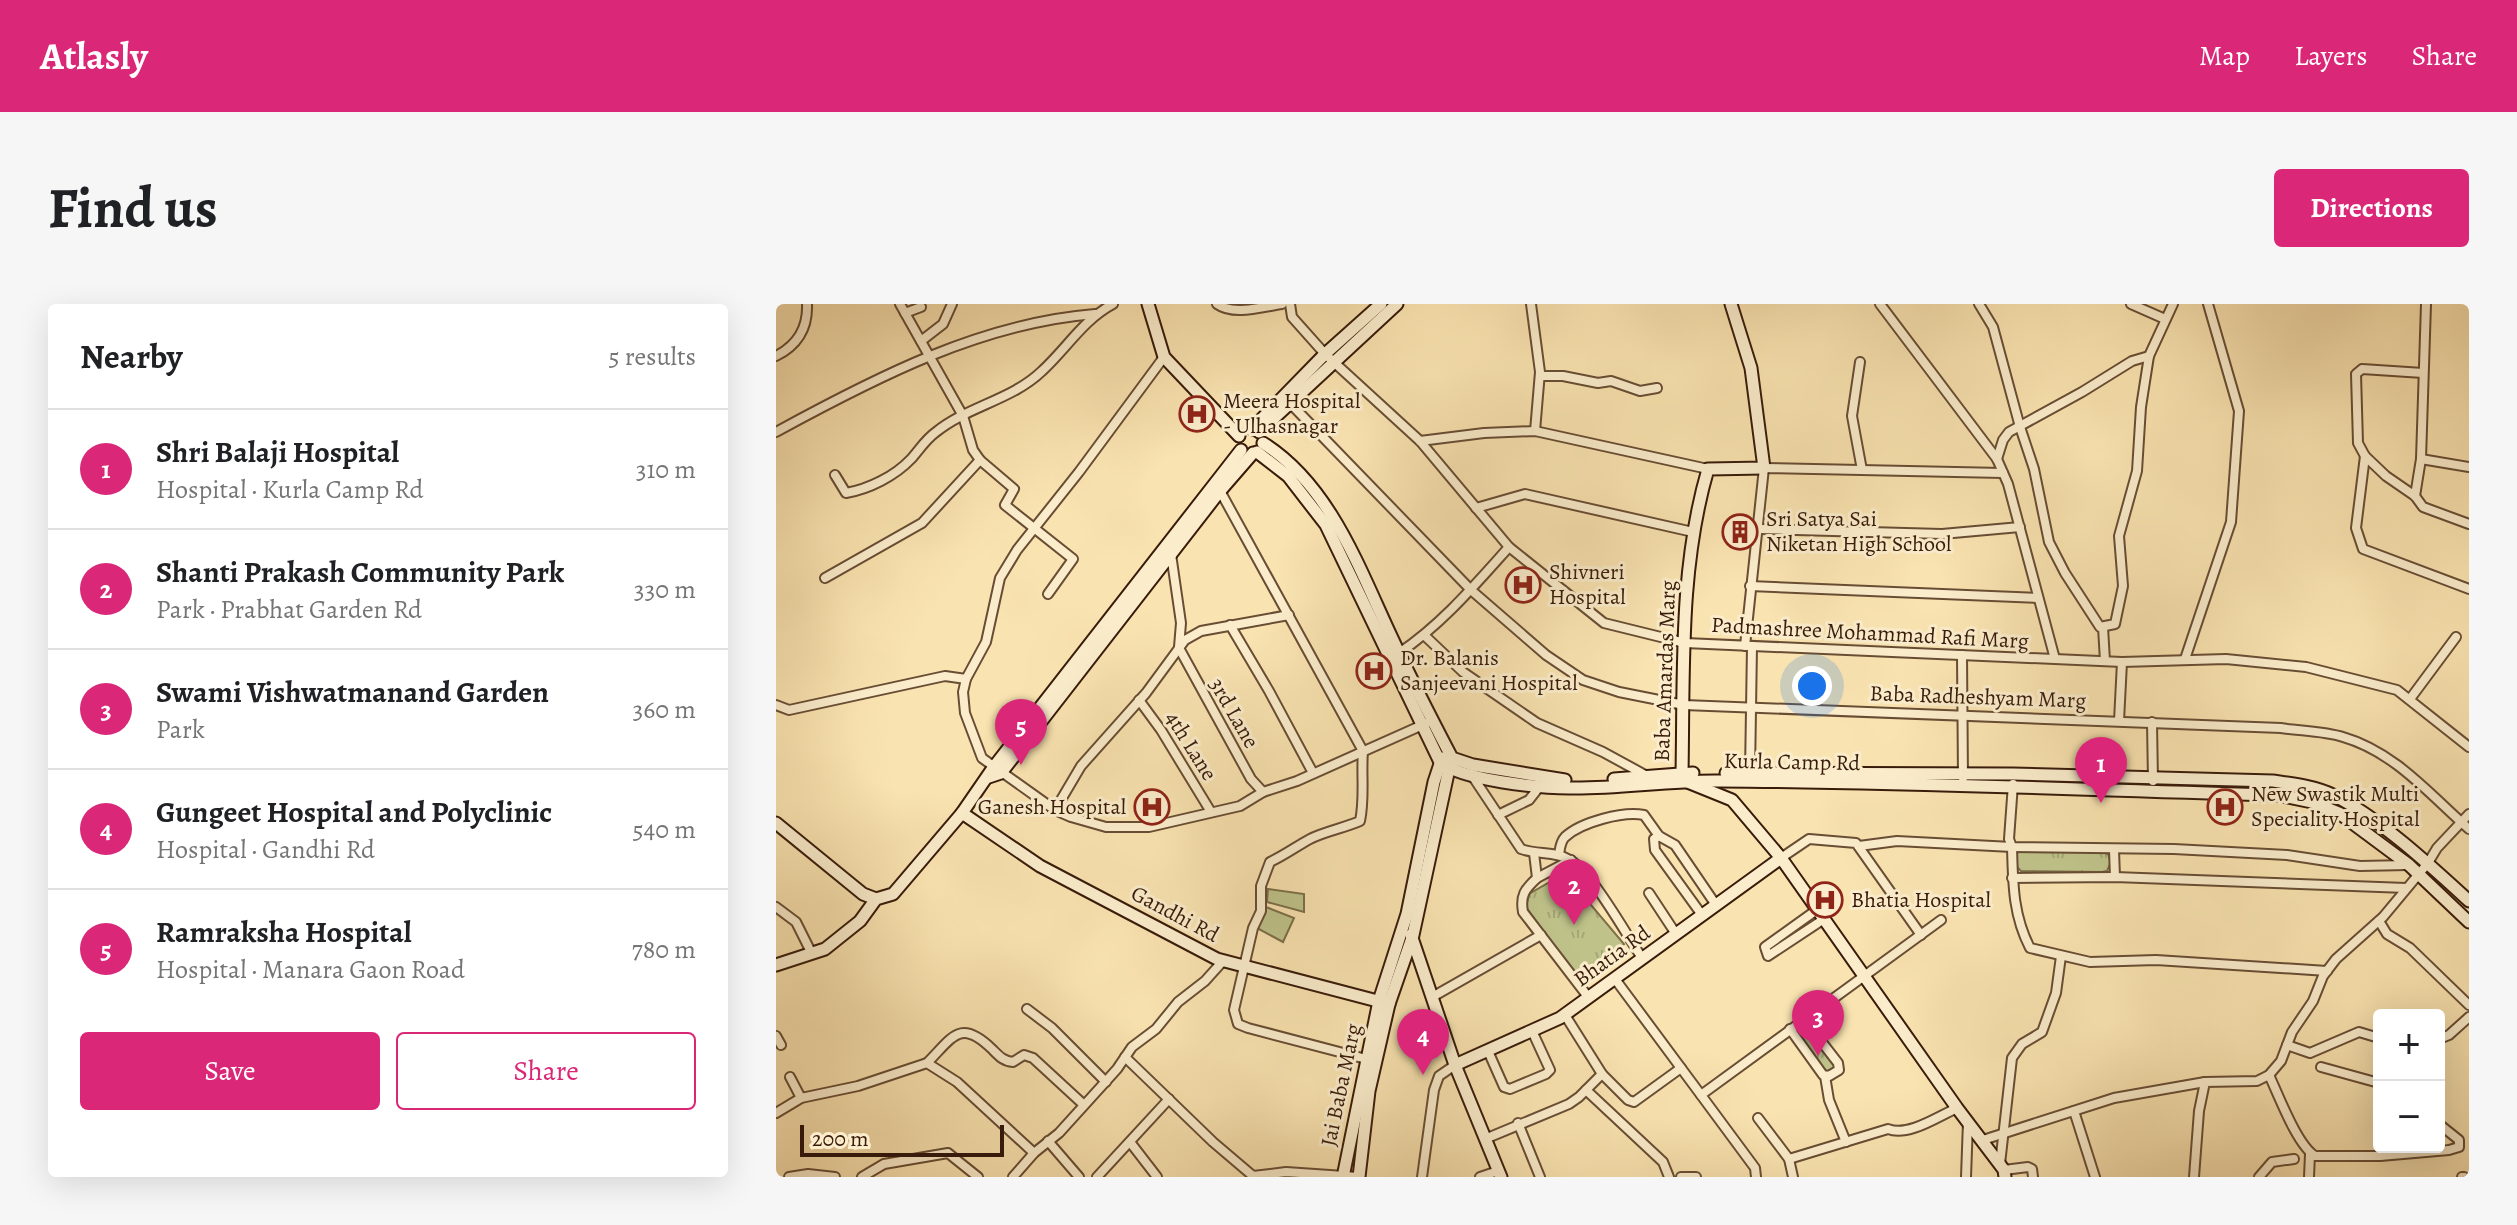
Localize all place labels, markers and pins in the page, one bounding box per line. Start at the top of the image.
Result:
place label: Meera Hospital - Ulhasnagar [1223,386,1360,441]
hospital icon: Meera Hospital - Ulhasnagar [1178,395,1216,433]
place label: Sri Satya Sai Niketan High School [1766,504,1951,559]
building icon: Sri Satya Sai Niketan High School [1721,513,1759,551]
place label: Shivneri Hospital [1549,557,1626,612]
hospital icon: Shivneri Hospital [1504,566,1542,604]
place label: Dr. Balanis Sanjeevani Hospital [1400,643,1578,698]
hospital icon: Dr. Balanis Sanjeevani Hospital [1355,652,1393,690]
pin: 5 [995,699,1047,765]
pin: 1 [2075,737,2127,803]
place label: New Swastik Multi Speciality Hospital [2251,779,2420,834]
hospital icon: Ganesh Hospital [1133,788,1171,826]
hospital icon: New Swastik Multi Speciality Hospital [2206,788,2244,826]
place label: Ganesh Hospital [978,792,1126,822]
pin: 2 [1548,859,1600,925]
hospital icon: Bhatia Hospital [1806,881,1844,919]
place label: Bhatia Hospital [1851,885,1991,915]
pin: 3 [1792,990,1844,1056]
pin: 4 [1397,1009,1449,1075]

